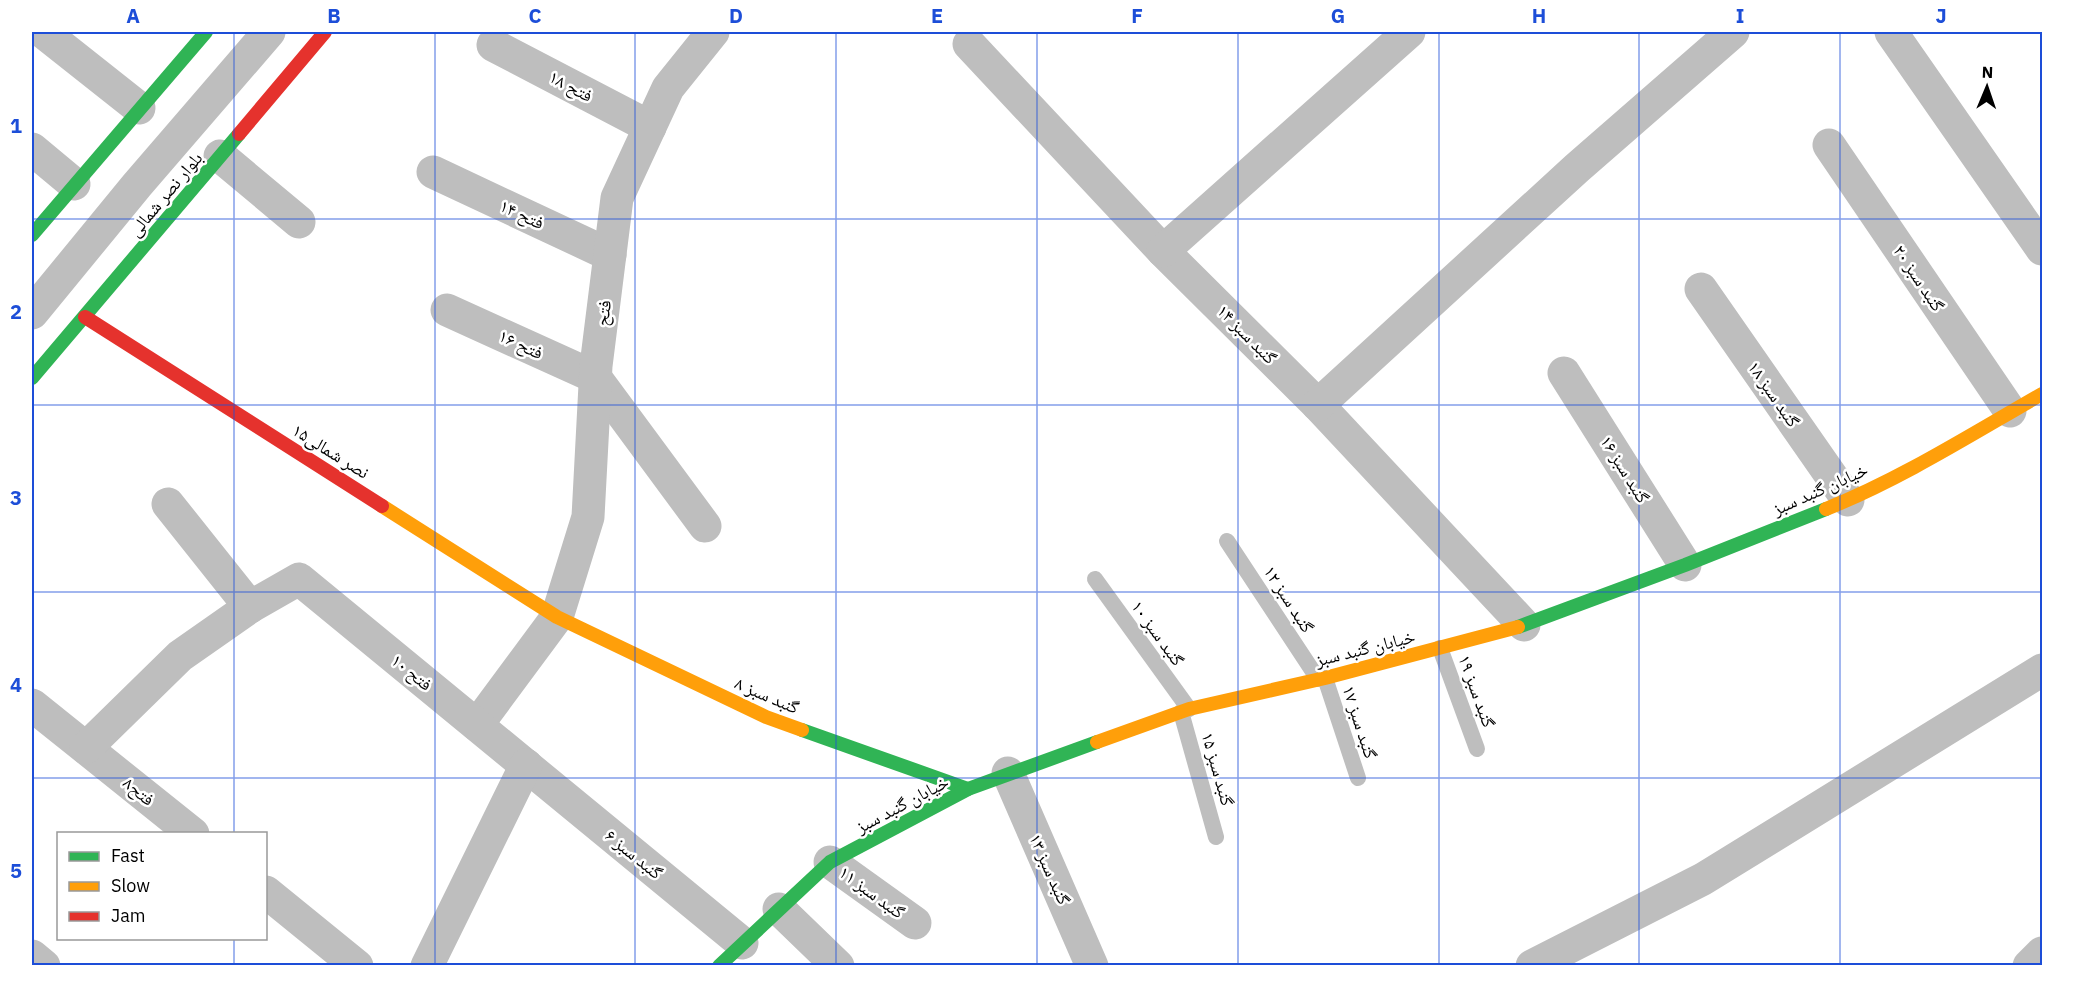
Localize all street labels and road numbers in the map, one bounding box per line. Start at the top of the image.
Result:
street label: فتح ۱۸ [545,65,597,108]
street label: بلوار نصر شمالی [123,147,207,241]
street label: فتح ۱۴ [496,194,548,235]
street label: گنبد سبز ۲۰ [1888,240,1950,316]
street label: فتح [590,299,617,328]
street label: گنبد سبز ۱۴ [1212,299,1282,369]
street label: فتح ۱۶ [495,324,547,365]
street label: گنبد سبز ۱۸ [1743,356,1805,432]
street label: نصر شمالی۱۵ [288,418,374,484]
street label: گنبد سبز ۱۶ [1595,431,1655,508]
street label: خیابان گنبد سبز [1768,458,1871,521]
street label: گنبد سبز ۱۲ [1259,561,1320,637]
street label: گنبد سبز ۱۰ [1126,596,1190,671]
street label: خیابان گنبد سبز [1312,625,1417,672]
street label: فتح ۱۰ [386,648,437,696]
street label: گنبد سبز ۱۹ [1453,652,1501,731]
street label: گنبد سبز ۸ [731,671,803,719]
street label: گنبد سبز ۱۷ [1337,683,1383,762]
street label: گنبد سبز ۱۵ [1197,730,1240,809]
street label: خیابان گنبد سبز [851,770,952,839]
street label: فتح۸ [118,771,159,811]
street label: گنبد سبز ۶ [601,824,668,884]
street label: گنبد سبز ۱۳ [1024,830,1076,909]
street label: گنبد سبز ۱۱ [835,860,910,924]

